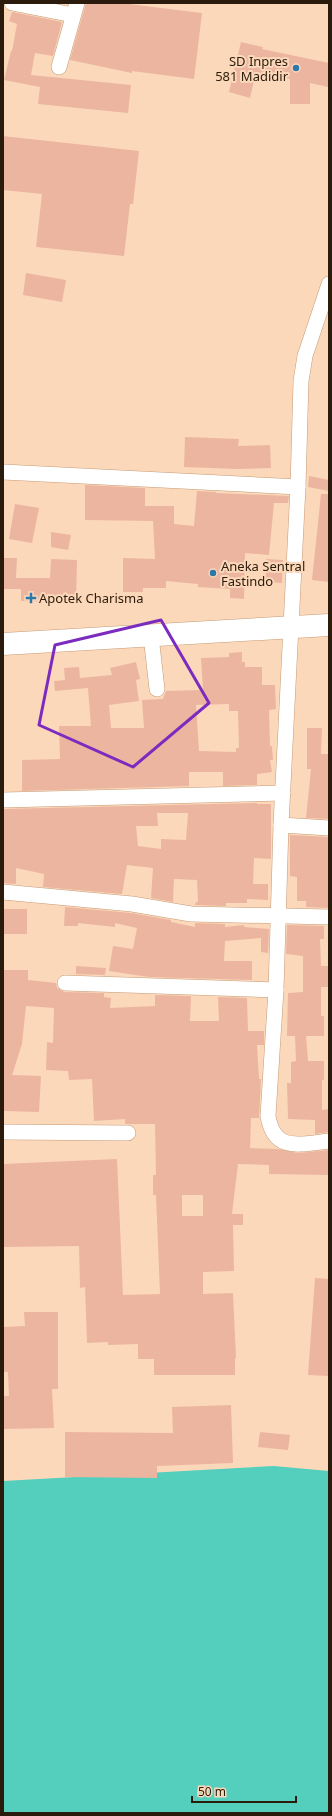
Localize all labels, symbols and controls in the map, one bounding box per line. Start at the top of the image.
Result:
place label: SD Inpres 581 Madidir [215,52,289,85]
marker: SD Inpres 581 Madidir [291,63,301,73]
place label: Aneka Sentral Fastindo [221,557,305,590]
marker: Aneka Sentral Fastindo [208,568,218,578]
place label: Apotek Charisma [39,589,143,607]
marker: Apotek Charisma [26,593,36,603]
scale bar [192,1778,296,1804]
text: 50 m [198,1783,226,1800]

